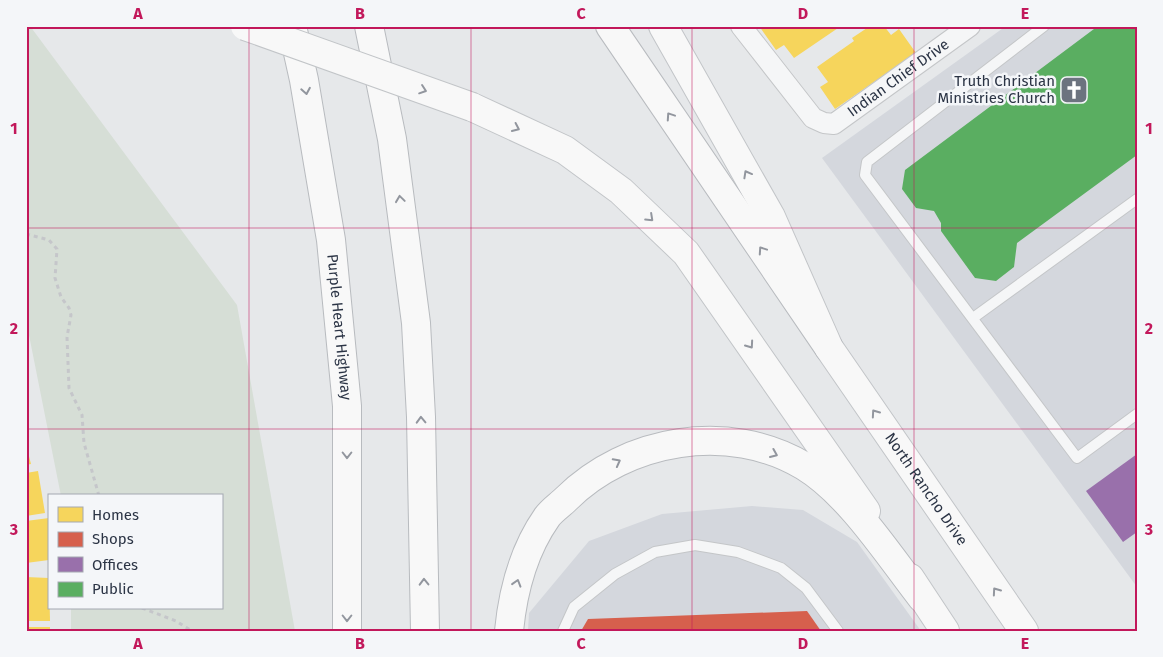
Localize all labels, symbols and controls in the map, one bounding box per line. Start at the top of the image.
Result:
text: A [132,4,143,23]
text: B [355,4,365,23]
text: C [576,4,586,23]
text: D [798,4,808,23]
text: E [1021,4,1029,23]
street label: Indian Chief Drive [844,35,953,120]
place label: Truth Christian Ministries Church [937,72,1055,107]
church icon: Truth Christian Ministries Church [1059,75,1089,105]
one-way arrow [418,84,427,94]
one-way arrow [301,87,311,95]
one-way arrow [667,112,676,121]
text: 1 [10,119,18,138]
text: 1 [1145,119,1153,138]
one-way arrow [511,121,520,132]
one-way arrow [743,171,753,180]
one-way arrow [395,195,406,203]
one-way arrow [644,212,653,221]
one-way arrow [759,246,768,255]
street label: Purple Heart Highway [323,253,355,402]
text: 2 [10,319,18,338]
text: 2 [1145,319,1153,338]
one-way arrow [744,339,753,348]
one-way arrow [871,410,881,419]
one-way arrow [416,415,427,423]
street label: North Rancho Drive [881,429,971,549]
one-way arrow [769,447,778,458]
one-way arrow [342,452,352,459]
one-way arrow [612,458,621,468]
legend [48,494,222,610]
text: Homes [92,506,139,524]
text: 3 [9,520,18,539]
text: 3 [1144,520,1153,539]
text: Shops [92,530,134,548]
text: Offices [92,556,138,574]
one-way arrow [419,578,430,586]
one-way arrow [511,579,521,587]
text: Public [92,580,134,598]
one-way arrow [993,587,1002,596]
one-way arrow [342,614,352,622]
text: A [132,634,143,653]
text: B [355,634,365,653]
text: C [576,634,586,653]
text: D [798,634,808,653]
text: E [1021,634,1029,653]

